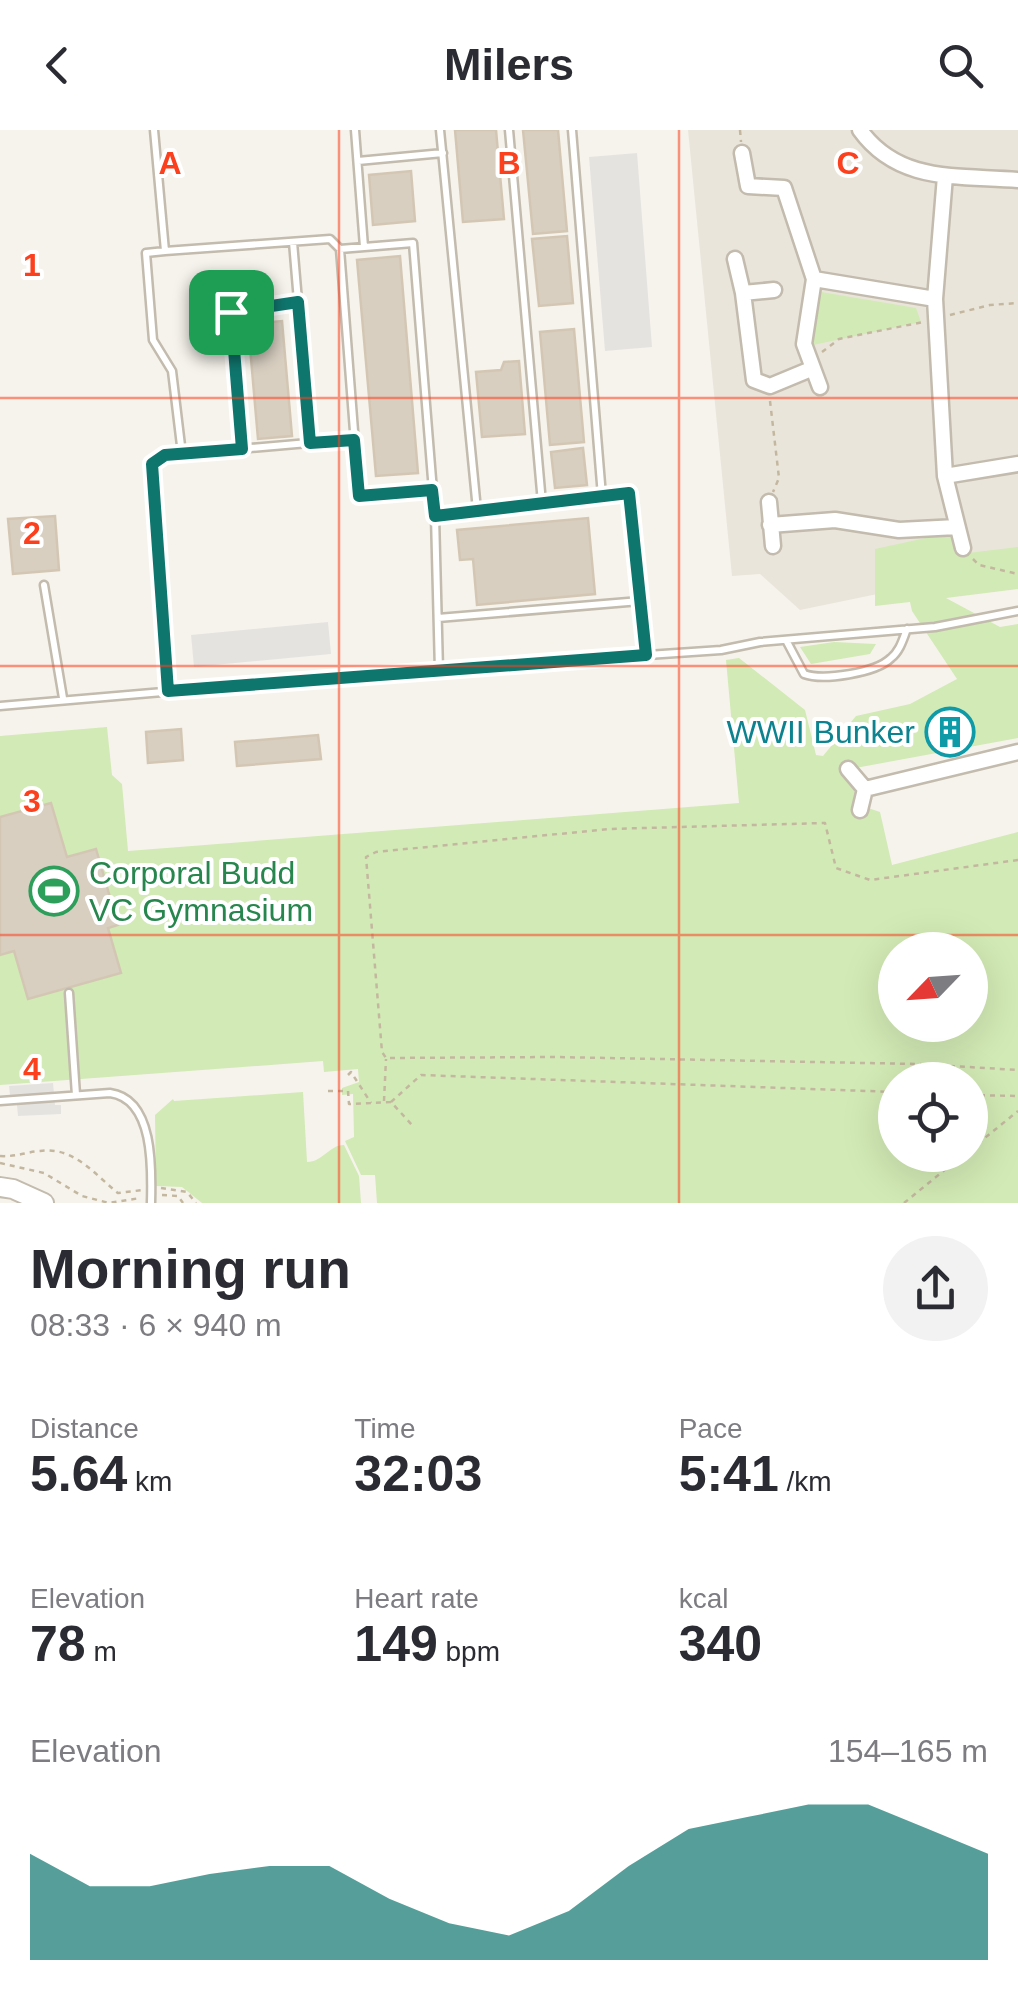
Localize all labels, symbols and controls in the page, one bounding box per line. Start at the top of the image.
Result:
icon: back [30,38,85,93]
icon: search [933,38,988,93]
text: Milers [444,39,574,90]
text: A [158,145,182,181]
text: B [497,145,521,181]
text: C [836,145,860,181]
text: 1 [23,247,41,283]
pin [189,270,274,355]
icon: arrive [204,285,259,340]
text: 2 [23,515,41,551]
building icon: WWII Bunker [924,706,976,758]
place label: WWII Bunker [727,714,915,750]
text: 3 [23,783,41,819]
place label: Corporal Budd VC Gymnasium [89,855,313,928]
sports icon: Corporal Budd VC Gymnasium [28,865,80,917]
north arrow [878,932,988,1042]
map controls [878,932,988,1172]
text: 4 [23,1051,41,1087]
button: locate [878,1062,988,1172]
button: share [883,1236,988,1341]
text: Morning run [30,1238,351,1300]
text: 08:33 · 6 × 940 m [30,1307,282,1343]
text: Distance [30,1413,139,1444]
text: Time [354,1413,416,1444]
text: Pace [679,1413,742,1444]
text: 5.64 [30,1446,127,1502]
text: 32:03 [354,1446,482,1502]
text: 5:41 [679,1446,779,1502]
text: km [127,1466,172,1497]
text: /km [779,1466,832,1497]
text: Elevation [30,1583,145,1614]
text: Heart rate [354,1583,479,1614]
text: kcal [679,1583,728,1614]
text: 78 [30,1616,86,1672]
text: 149 [354,1616,438,1672]
text: 340 [679,1616,762,1672]
text: m [86,1636,117,1667]
text: bpm [438,1636,500,1667]
text: Elevation [30,1733,162,1769]
text: 154–165 m [828,1733,988,1769]

